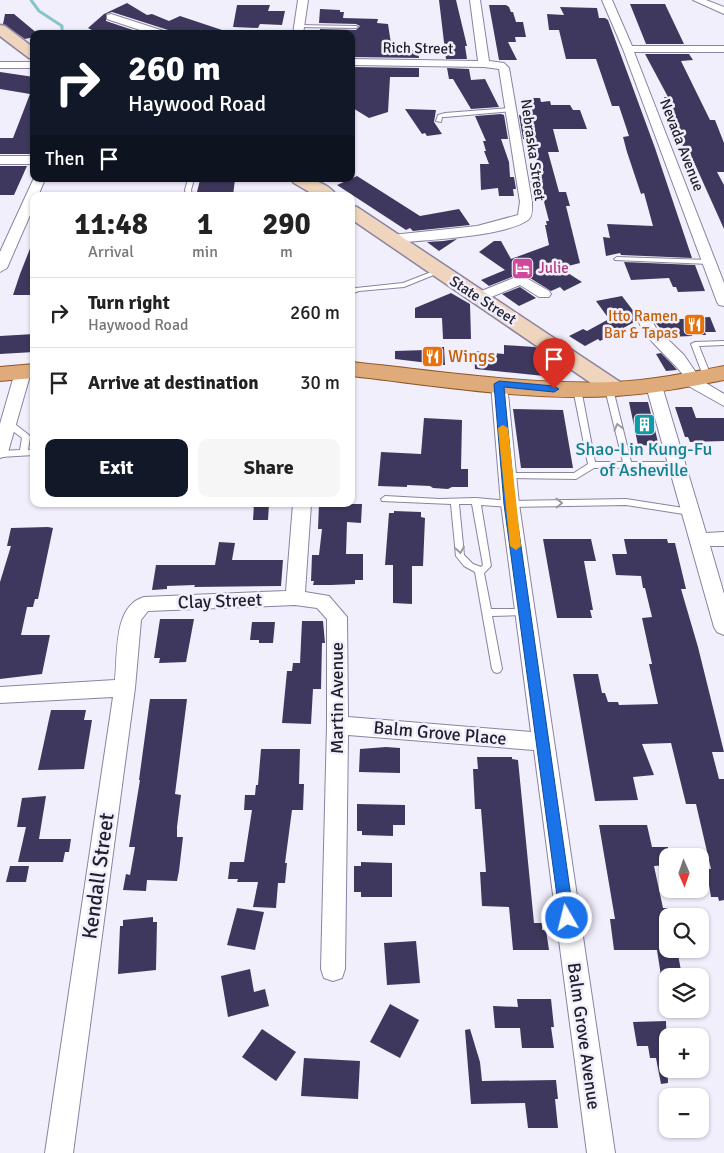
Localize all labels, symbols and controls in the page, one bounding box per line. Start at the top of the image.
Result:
street label: Rich Street [382,38,454,58]
text: 260 m [128,47,221,90]
icon: right [45,50,110,115]
text: Haywood Road [128,90,266,117]
street label: Nevada Avenue [656,96,708,194]
street label: Nebraska Street [517,98,549,202]
icon: arrive [95,145,123,173]
text: Then [45,147,85,171]
text: 11:48 [74,206,148,243]
text: 1 [197,206,213,243]
text: 290 [262,206,311,243]
text: Arrival [88,242,134,262]
text: min [192,242,218,262]
text: m [280,242,293,262]
hotel icon: Julie [510,256,534,280]
place label: Julie [538,259,569,277]
street label: State Street [446,272,520,328]
text: Turn right [88,291,170,315]
icon: right [45,299,73,327]
text: 260 m [290,301,340,325]
place label: Itto Ramen Bar & Tapas [604,307,678,342]
restaurant icon: Itto Ramen Bar & Tapas [682,313,706,337]
text: Haywood Road [88,315,188,335]
pin [533,338,575,389]
restaurant icon: Wings [420,344,444,368]
place label: Wings [448,345,496,367]
icon: arrive [540,345,568,373]
icon: arrive [45,369,73,397]
text: Arrive at destination [88,371,259,395]
text: 30 m [300,371,340,395]
building icon: Shao-Lin Kung-Fu of Asheville [632,412,656,436]
one-way arrow [613,422,624,431]
place label: Shao-Lin Kung-Fu of Asheville [576,438,712,481]
button: Exit [45,439,188,497]
button: Share [198,439,340,497]
one-way arrow [555,498,563,508]
one-way arrow [454,545,464,554]
street label: Clay Street [177,589,263,613]
street label: Martin Avenue [326,642,348,754]
street label: Balm Grove Place [373,716,507,750]
street label: Kendall Street [76,811,120,941]
north arrow [659,848,709,898]
map controls [659,848,709,1138]
position arrow [540,891,592,943]
button: search [659,908,709,958]
street label: Balm Grove Avenue [563,961,605,1111]
button: layers [659,968,709,1018]
button: + [659,1028,709,1078]
button: − [659,1088,709,1138]

